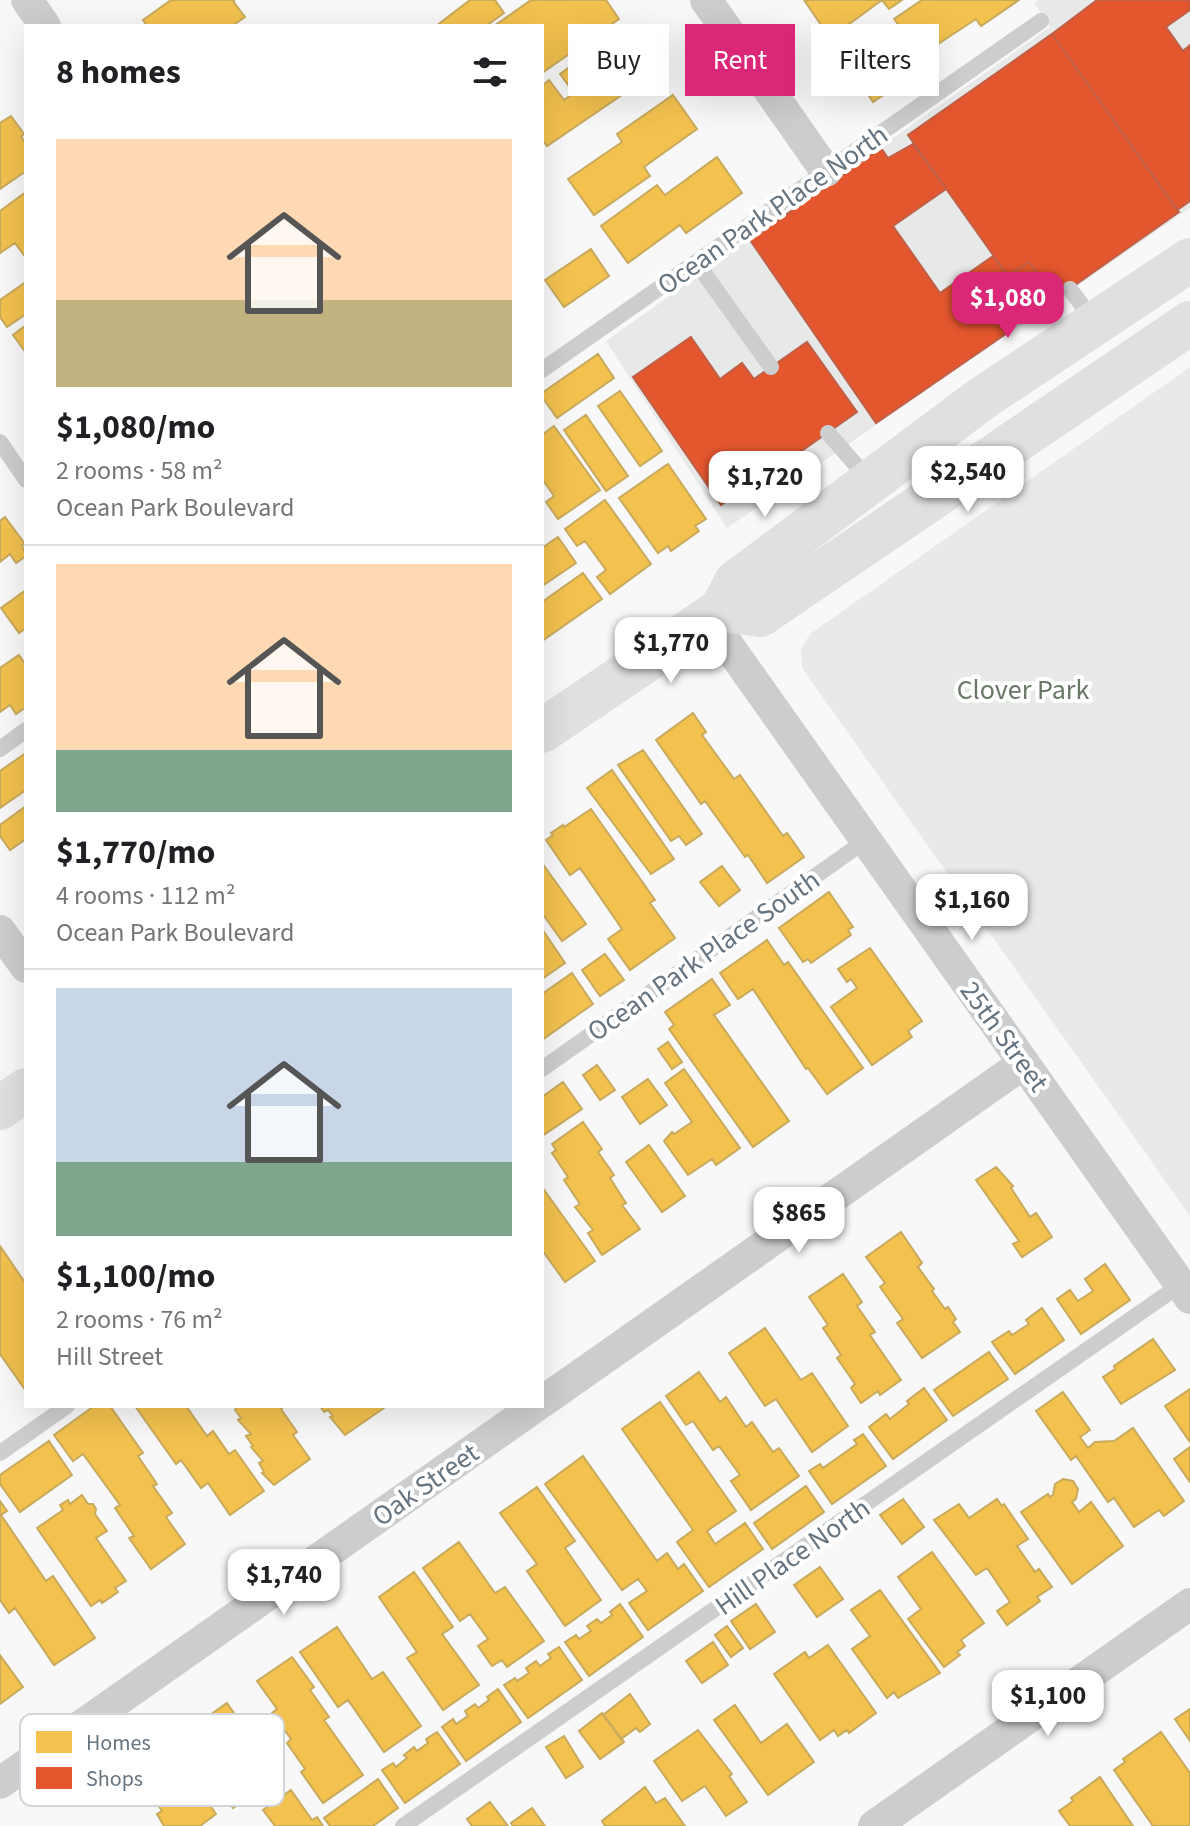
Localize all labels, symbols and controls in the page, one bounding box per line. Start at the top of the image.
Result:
chip: Buy [568,24,669,96]
chip: Rent [685,24,795,96]
chip: Filters [811,24,939,96]
text: 8 homes [56,48,181,97]
icon: filters [468,50,512,94]
street label: Ocean Park Place North [649,115,896,305]
icon: home [212,191,356,335]
pin: $1,080 [943,272,1073,340]
text: $1,080 [970,279,1046,316]
text: $1,080/mo [56,403,216,452]
pin: $2,540 [903,446,1033,514]
pin: $1,720 [700,451,830,519]
text: 2 rooms · 58 m² [56,452,223,489]
text: $2,540 [930,453,1006,490]
text: $1,720 [727,458,803,495]
text: Ocean Park Boulevard [56,489,295,526]
icon: home [212,616,356,760]
pin: $1,770 [606,617,736,685]
text: $1,770 [633,624,709,661]
park label: Clover Park [957,670,1089,710]
text: $1,770/mo [56,828,216,877]
street label: Ocean Park Place South [579,860,828,1051]
pin: $1,160 [907,874,1037,942]
text: 4 rooms · 112 m² [56,877,235,914]
text: $1,160 [934,881,1010,918]
text: Ocean Park Boulevard [56,914,295,951]
street label: 25th Street [950,973,1058,1101]
icon: home [212,1040,356,1184]
pin: $865 [752,1187,846,1255]
text: $865 [772,1194,826,1231]
text: $1,100/mo [56,1252,216,1301]
text: 2 rooms · 76 m² [56,1301,223,1338]
text: Hill Street [56,1338,163,1375]
street label: Oak Street [364,1433,488,1536]
street label: Hill Place North [707,1488,878,1625]
pin: $1,740 [219,1549,349,1617]
text: $1,740 [246,1556,322,1593]
pin: $1,100 [983,1670,1113,1738]
text: $1,100 [1010,1677,1086,1714]
legend [20,1714,284,1806]
text: Homes [86,1727,151,1759]
text: Shops [86,1763,143,1795]

